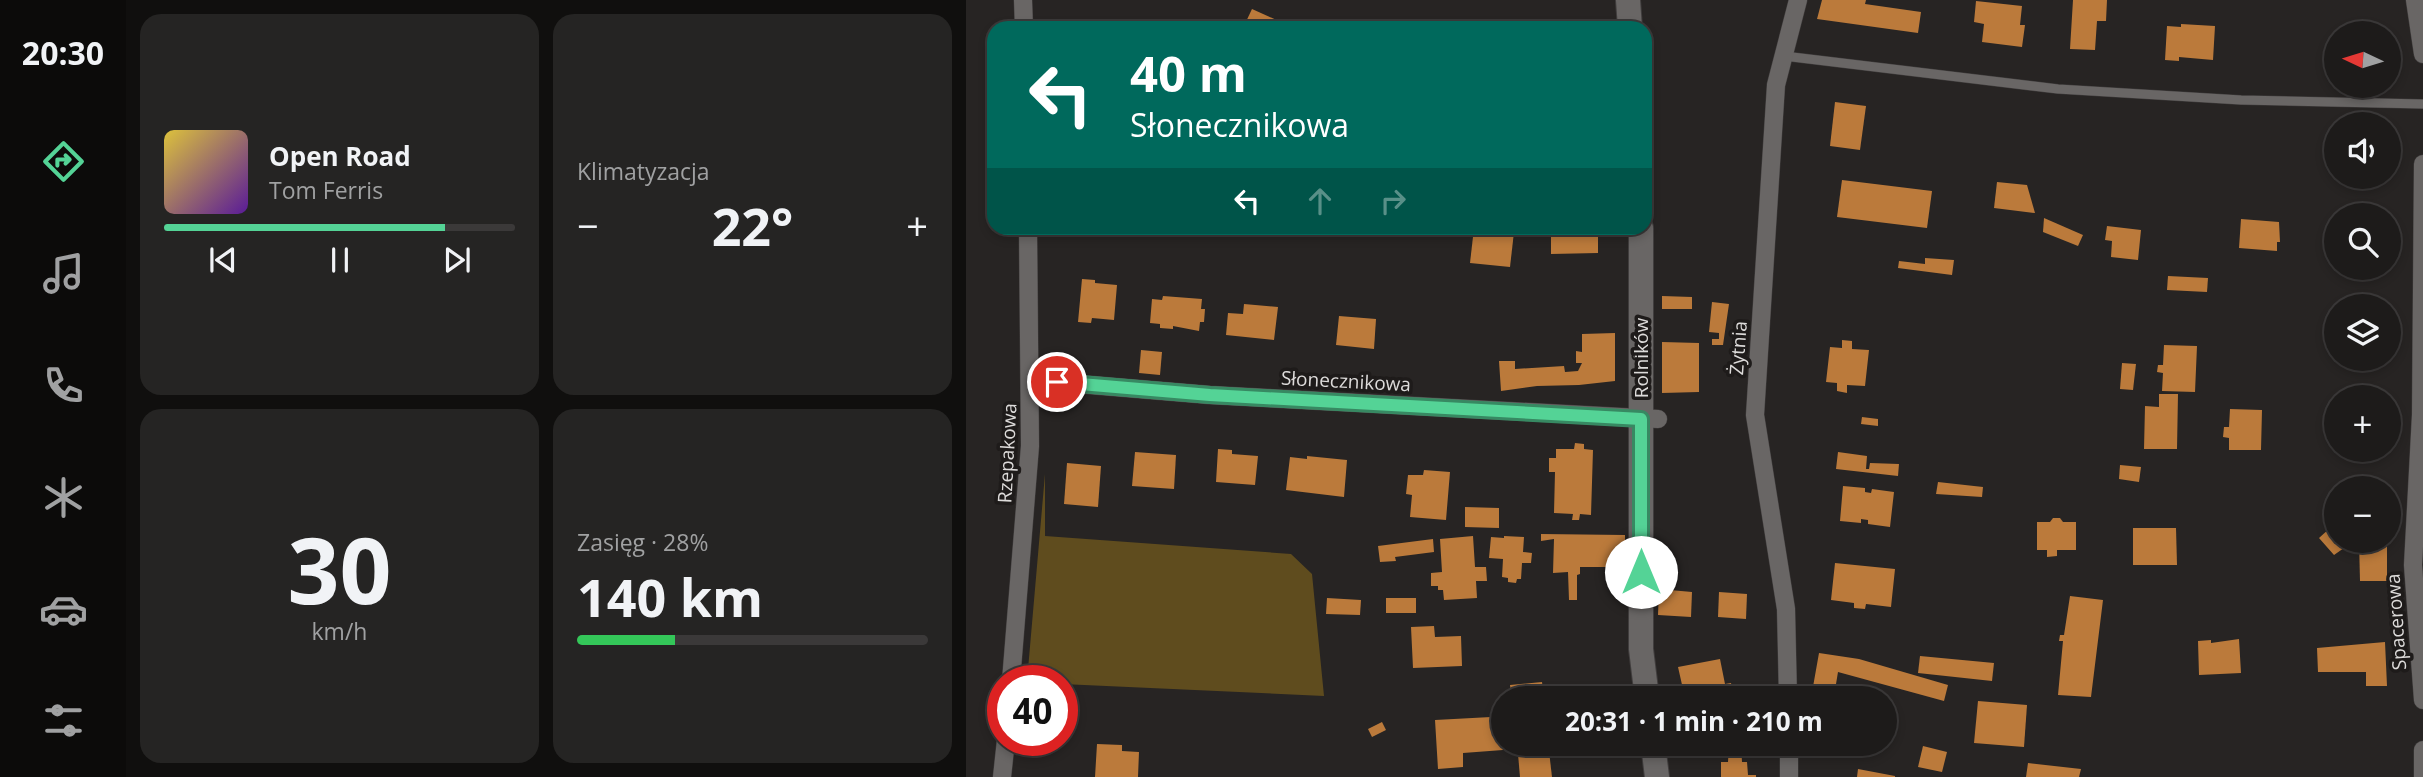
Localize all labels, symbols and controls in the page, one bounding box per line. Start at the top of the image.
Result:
north arrow [2324,21,2401,98]
map controls [2324,21,2401,553]
text: 20:30 [22,31,104,74]
text: 40 m [1130,40,1247,106]
icon: left [1015,49,1106,140]
text: Słonecznikowa [1130,103,1349,146]
button: sound [2324,112,2401,189]
icon: directions [39,137,88,186]
text: Open Road [269,138,411,174]
text: Klimatyzacja [577,155,710,187]
text: Tom Ferris [269,174,383,206]
icon: left [1228,182,1266,220]
icon: ahead [1301,182,1339,220]
icon: right [1374,182,1412,220]
text: 22° [712,190,793,261]
text: − [577,199,599,251]
text: + [906,199,928,251]
button: search [2324,203,2401,280]
icon: previous [204,241,242,279]
icon: pause [321,241,359,279]
icon: next [438,241,476,279]
icon: music [39,249,88,298]
button: layers [2324,294,2401,371]
street label: Rolników [1628,317,1654,398]
street label: Żytnia [1723,320,1753,376]
pin [1027,352,1087,412]
icon: phone [39,361,88,410]
icon: arrive [1038,363,1076,401]
street label: Słonecznikowa [1280,365,1412,397]
button: + [2324,385,2401,462]
street label: Rzepakowa [991,402,1023,504]
icon: climate [39,473,88,522]
button: − [2324,476,2401,553]
text: 30 [287,507,392,631]
text: Zasięg · 28% [577,526,708,558]
position arrow [1604,535,1678,609]
text: 140 km [577,561,763,632]
street label: Spacerowa [2380,573,2412,671]
icon: car [39,585,88,634]
text: km/h [312,615,367,647]
speed limit sign: 40 [987,665,1078,756]
icon: filters [39,696,88,745]
text: 20:31 · 1 min · 210 m [1565,703,1823,739]

